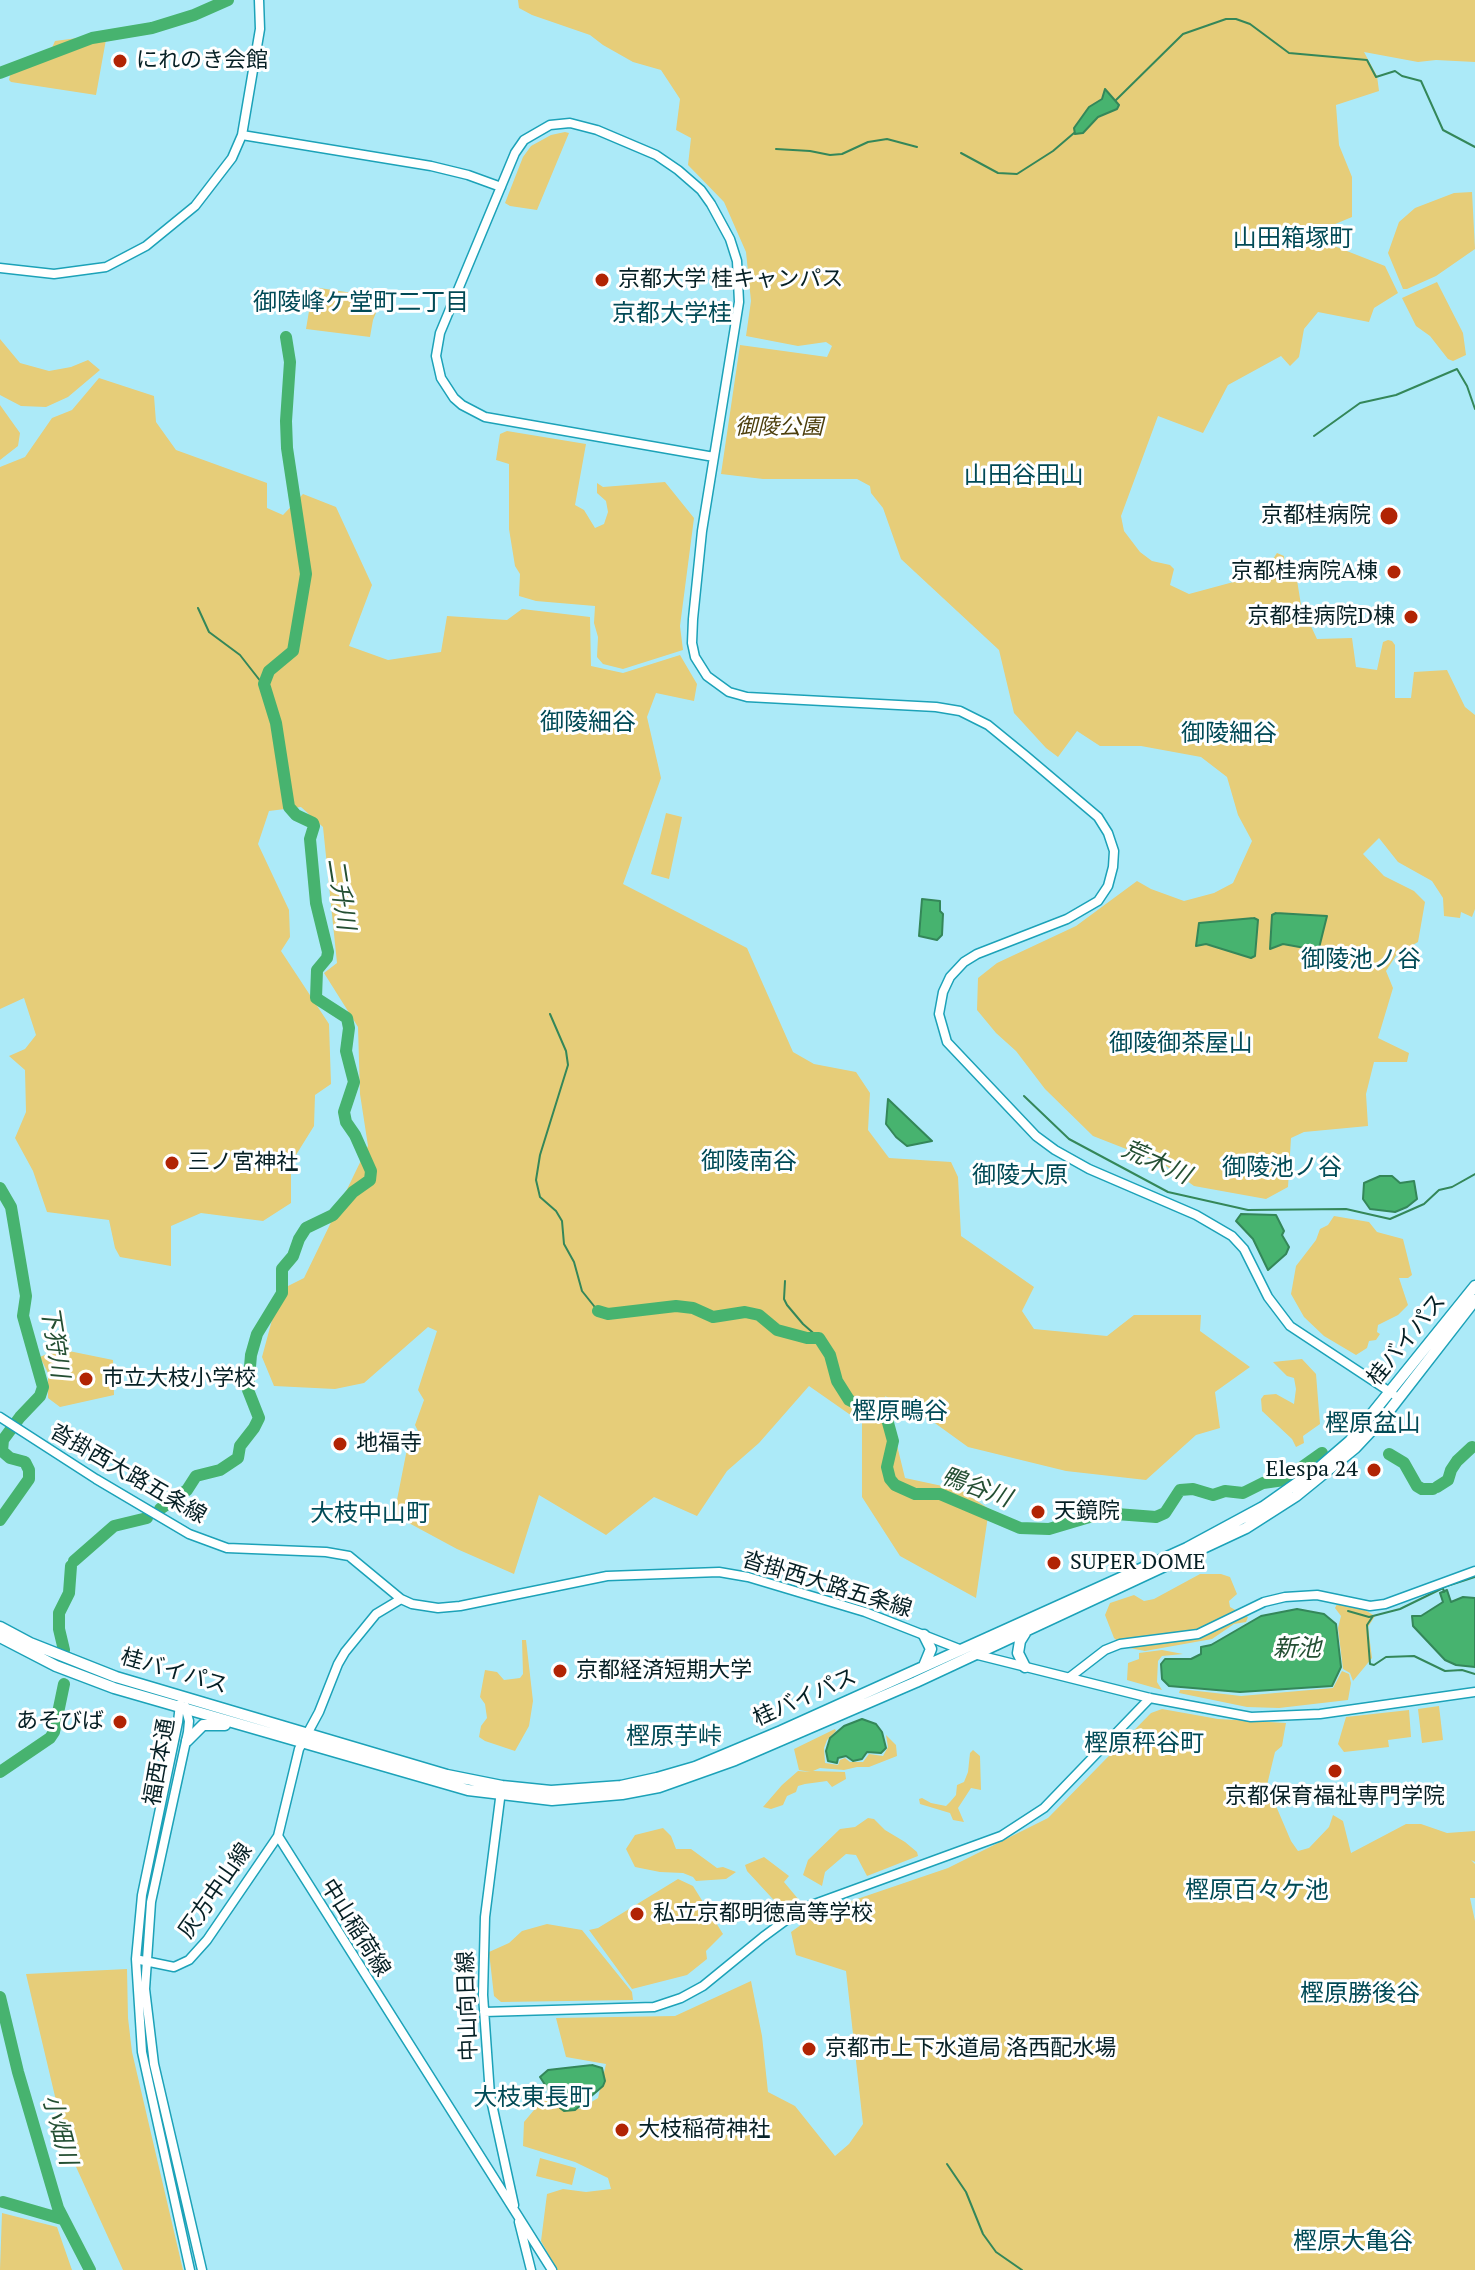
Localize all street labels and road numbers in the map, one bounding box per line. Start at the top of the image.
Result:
street label: 桂バイパス [1362,1289,1452,1391]
street label: 沓掛西大路五条線 [45,1419,211,1529]
street label: 沓掛西大路五条線 [739,1547,915,1623]
street label: 桂バイパス [117,1644,231,1700]
street label: 桂バイパス [749,1664,861,1732]
street label: 福西本通 [139,1716,181,1808]
street label: 灰方中山線 [174,1838,258,1944]
street label: 中山稲荷線 [315,1874,395,1982]
street label: 中山向日線 [453,1951,483,2061]

